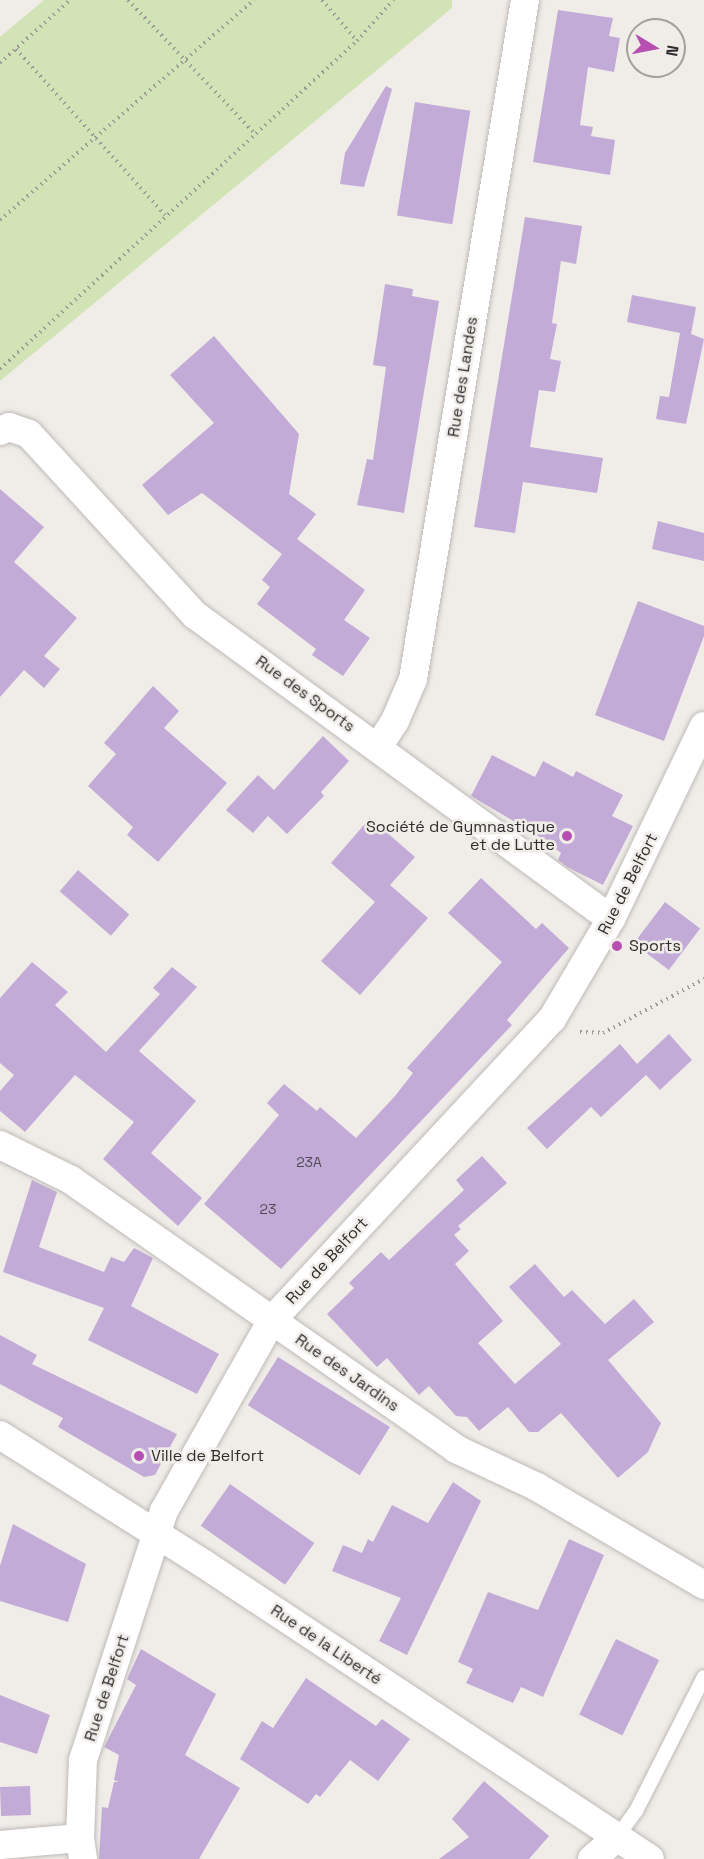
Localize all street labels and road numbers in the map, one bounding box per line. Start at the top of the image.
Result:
street label: Rue des Landes [444,315,482,439]
street label: Rue des Sports [252,652,358,736]
street label: Rue de Belfort [594,830,662,938]
street label: Rue de Belfort [282,1214,372,1308]
street label: Rue des Jardins [291,1330,403,1416]
street label: Rue de la Liberté [267,1601,385,1689]
street label: Rue de Belfort [81,1632,133,1744]

